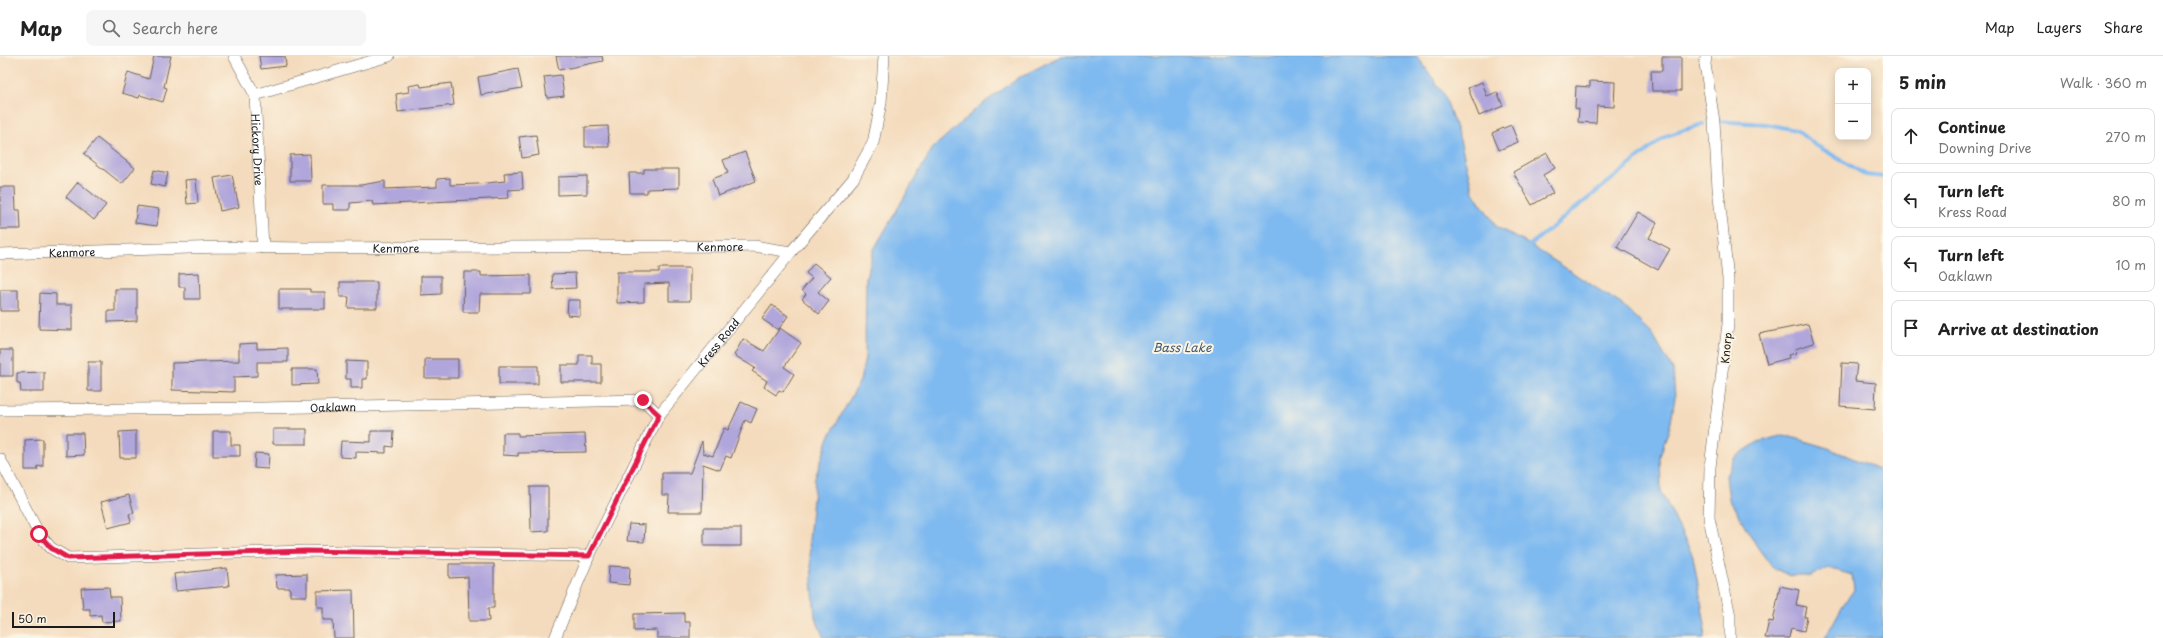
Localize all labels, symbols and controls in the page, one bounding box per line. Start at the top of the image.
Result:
search box [86,10,366,46]
text: Map [20,14,62,42]
text: Search here [132,16,218,39]
icon: search [100,17,122,39]
text: Map [1985,17,2015,38]
text: Layers [2037,17,2082,38]
text: Share [2104,17,2143,38]
map controls [1835,68,1871,140]
button: + [1835,68,1871,104]
text: 5 min [1899,69,1946,95]
text: Walk · 360 m [2060,73,2147,92]
button: − [1835,104,1871,140]
street label: Hickory Drive [247,113,268,186]
text: Continue [1938,115,2006,138]
icon: ahead [1900,125,1922,147]
text: 270 m [2105,127,2146,146]
text: Downing Drive [1938,138,2032,157]
text: Turn left [1938,179,2004,202]
icon: left [1900,189,1922,211]
text: 80 m [2112,191,2146,210]
text: Kress Road [1938,202,2007,221]
street label: Kenmore [697,238,743,255]
street label: Kenmore [373,239,419,256]
street label: Kenmore [48,242,96,261]
text: Turn left [1938,243,2004,266]
icon: left [1900,253,1922,275]
text: 10 m [2116,255,2146,274]
text: Oaklawn [1938,266,1993,285]
street label: Kress Road [693,314,743,370]
icon: arrive [1900,317,1922,339]
text: Arrive at destination [1938,317,2099,340]
street label: Knorp [1716,332,1736,364]
water label: Bass Lake [1153,338,1212,356]
route end [634,391,652,409]
street label: Oaklawn [310,398,356,416]
route start [30,525,48,543]
scale bar [12,610,115,629]
text: 50 m [18,610,47,627]

